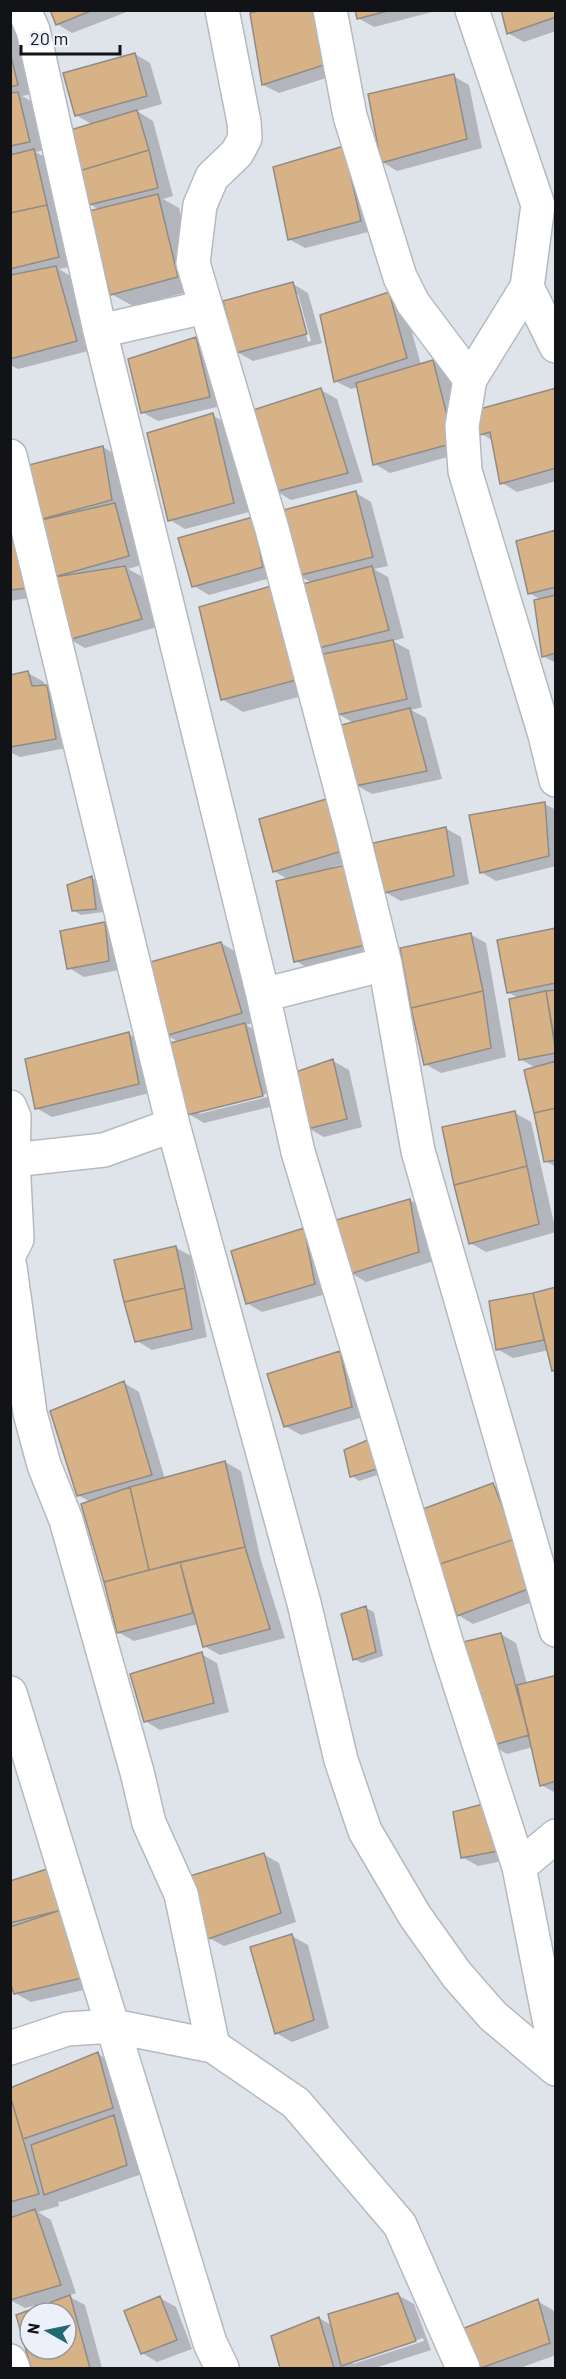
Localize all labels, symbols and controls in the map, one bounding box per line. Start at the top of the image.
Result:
scale bar [21,18,120,56]
text: 20 m [30,27,68,49]
north arrow [18,2301,78,2361]
text: N [22,2322,43,2335]

